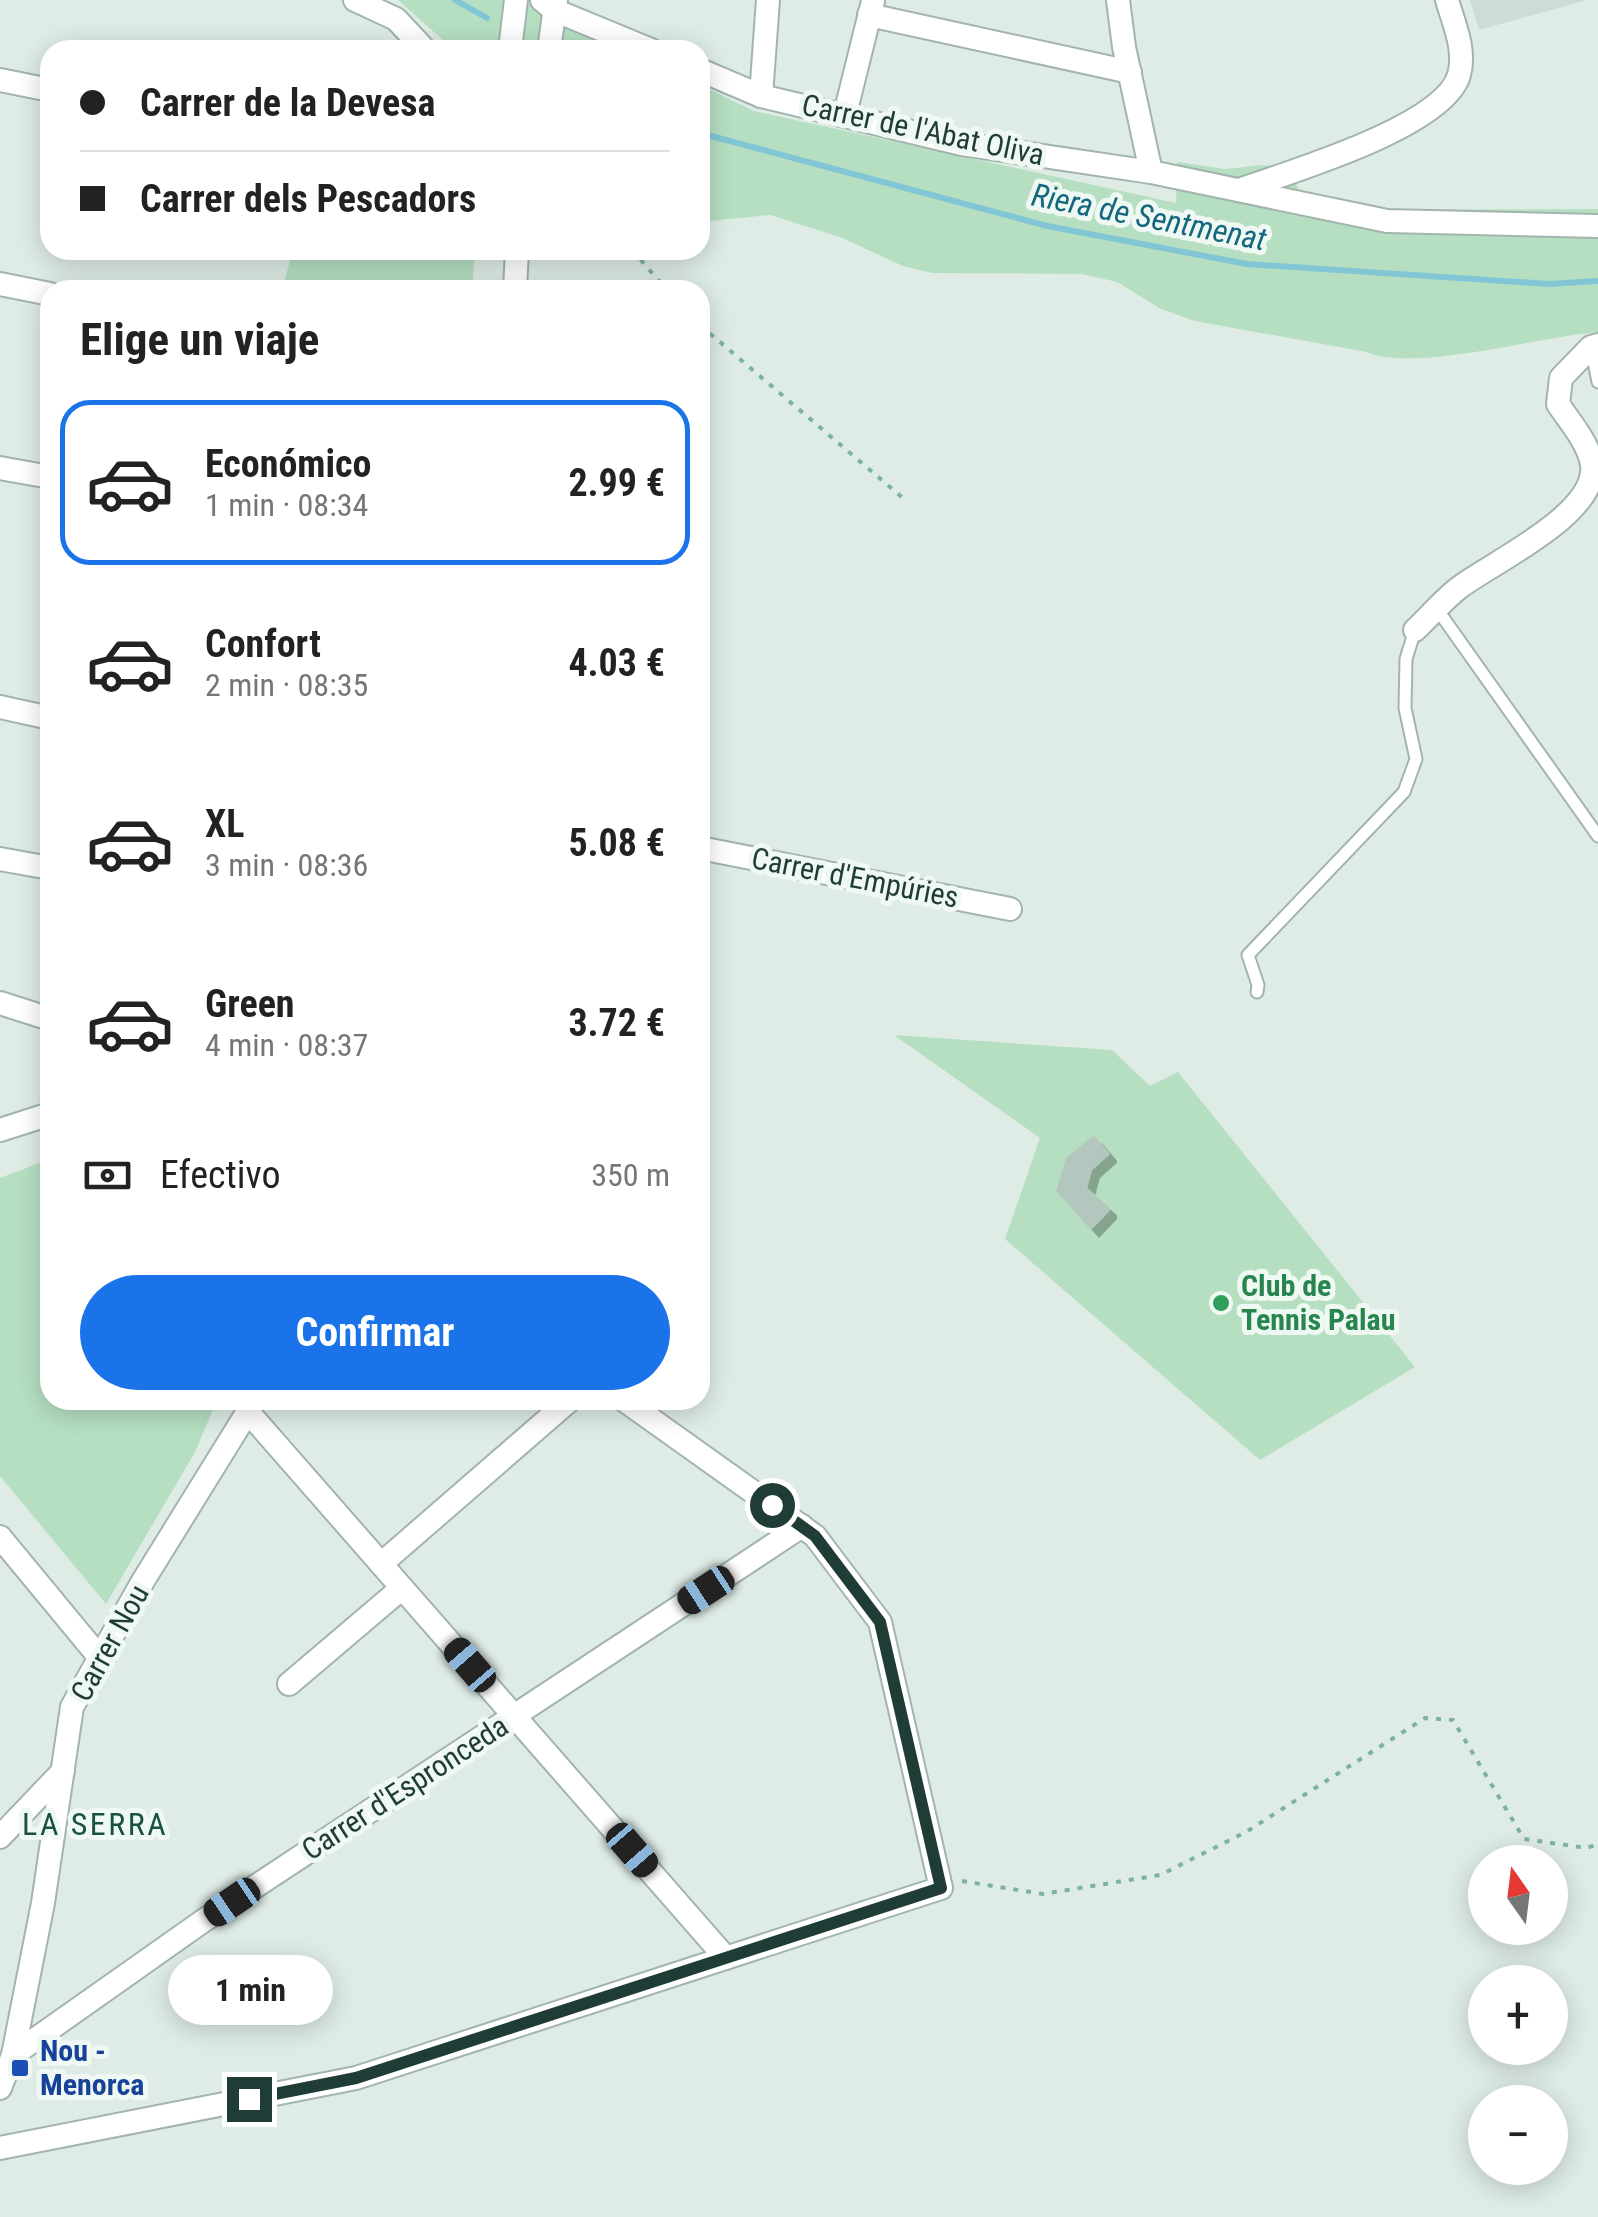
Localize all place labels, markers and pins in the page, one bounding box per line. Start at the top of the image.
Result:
place label: Club de Tennis Palau [1241,1268,1395,1337]
marker: Club de Tennis Palau [1210,1292,1232,1314]
place label: Nou - Menorca [40,2033,144,2102]
marker: Nou - Menorca [9,2057,31,2079]

